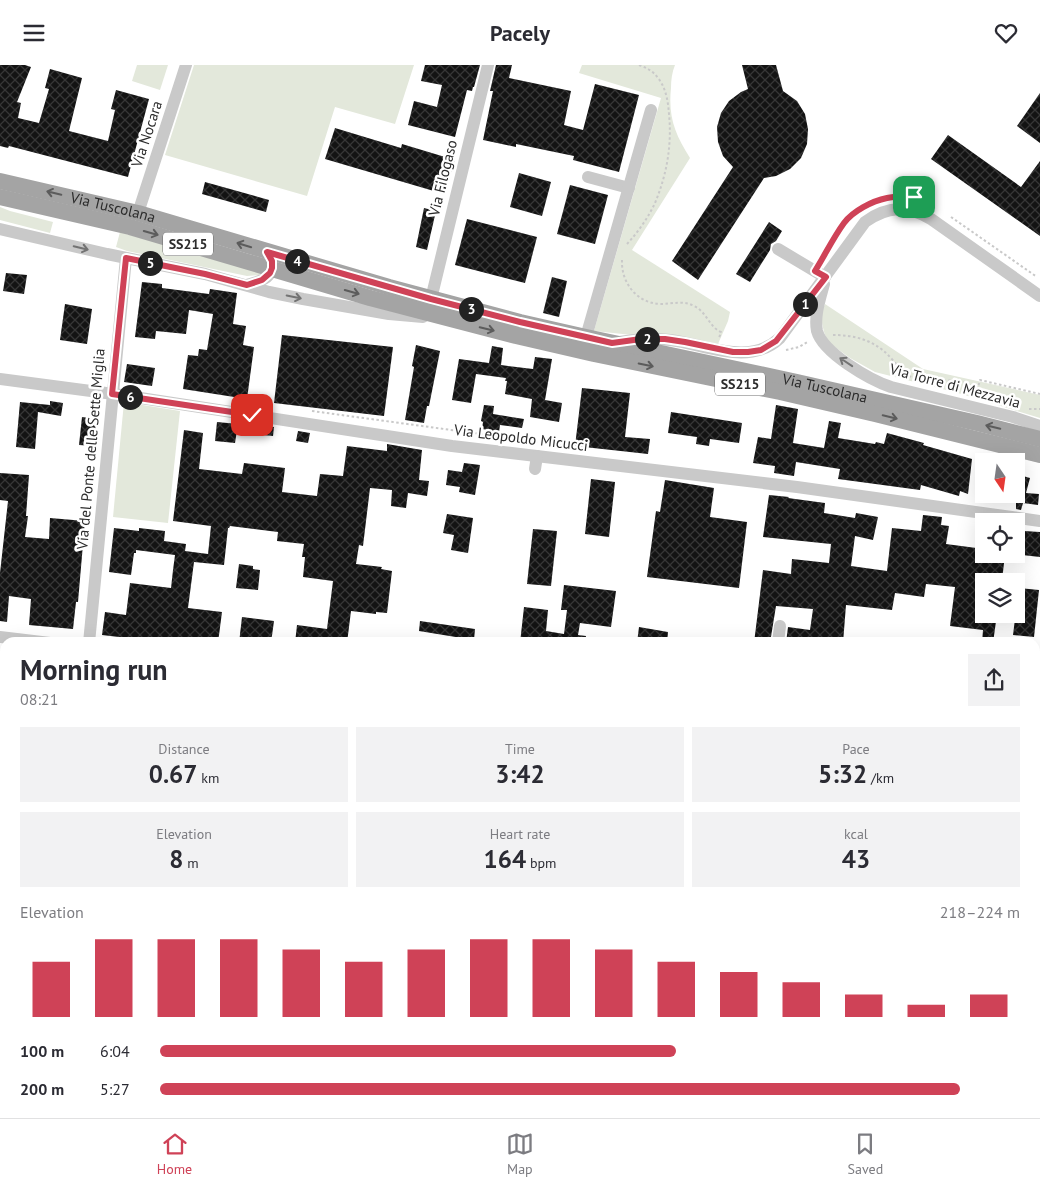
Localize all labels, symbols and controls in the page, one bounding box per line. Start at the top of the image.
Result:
icon: menu [20,19,48,47]
text: Pacely [490,19,550,47]
icon: heart [992,19,1020,47]
street label: Via Nocara [127,98,166,170]
street label: Via Filogaso [424,138,461,219]
pin [893,176,935,218]
icon: arrive [900,183,928,211]
street label: Via Tuscolana [68,187,158,227]
one-way arrow [46,188,62,197]
one-way arrow [143,228,159,238]
road number: SS215 [163,233,213,255]
one-way arrow [237,239,253,249]
one-way arrow [73,244,89,253]
pin: 4 [284,249,310,273]
pin: 5 [138,251,162,275]
text: 4 [294,252,301,270]
text: 5 [147,254,154,272]
one-way arrow [344,288,360,298]
pin: 1 [792,291,818,317]
one-way arrow [286,293,302,302]
text: 1 [802,295,809,313]
pin: 3 [458,297,484,321]
text: 3 [468,300,475,318]
one-way arrow [479,325,495,334]
pin: 2 [634,327,660,351]
text: 2 [644,330,651,348]
street label: Via del Ponte delle Sette Miglia [72,348,109,551]
one-way arrow [839,357,853,367]
street label: Via Torre di Mezzavia [887,359,1023,412]
one-way arrow [637,360,653,370]
street label: Via Tuscolana [780,369,869,407]
road number: SS215 [715,373,765,395]
pin: 6 [118,385,142,409]
text: 6 [127,388,134,406]
pin [231,394,273,436]
icon: check [238,401,266,429]
one-way arrow [882,413,898,422]
street label: Via Leopoldo Micucci [452,420,589,455]
one-way arrow [985,421,1001,431]
north arrow [975,453,1025,503]
map controls [975,453,1025,623]
button: locate [975,513,1025,563]
button: layers [975,573,1025,623]
text: Morning run [20,651,168,688]
button: share [968,654,1020,706]
text: 08:21 [20,689,58,709]
text: Distance [158,740,210,758]
text: Time [505,740,535,758]
text: Pace [842,740,870,758]
text: 0.67 [149,758,197,790]
text: 3:42 [495,758,545,790]
text: 5:32 [818,758,867,790]
text: km [197,769,219,787]
text: /km [867,769,894,787]
text: Elevation [156,825,212,843]
text: Heart rate [490,825,550,843]
text: kcal [844,825,868,843]
text: 8 [169,843,184,875]
text: 164 [484,843,526,875]
text: 43 [842,843,870,875]
text: m [184,854,199,872]
text: bpm [526,854,556,872]
text: Elevation [20,902,84,922]
text: 218–224 m [940,902,1020,922]
text: 100 m [20,1041,64,1061]
text: 6:04 [100,1041,130,1061]
text: 200 m [20,1079,64,1099]
text: 5:27 [100,1079,130,1099]
tab: Home [157,1130,192,1178]
tab: Map [506,1130,534,1178]
tab: Saved [848,1130,883,1178]

